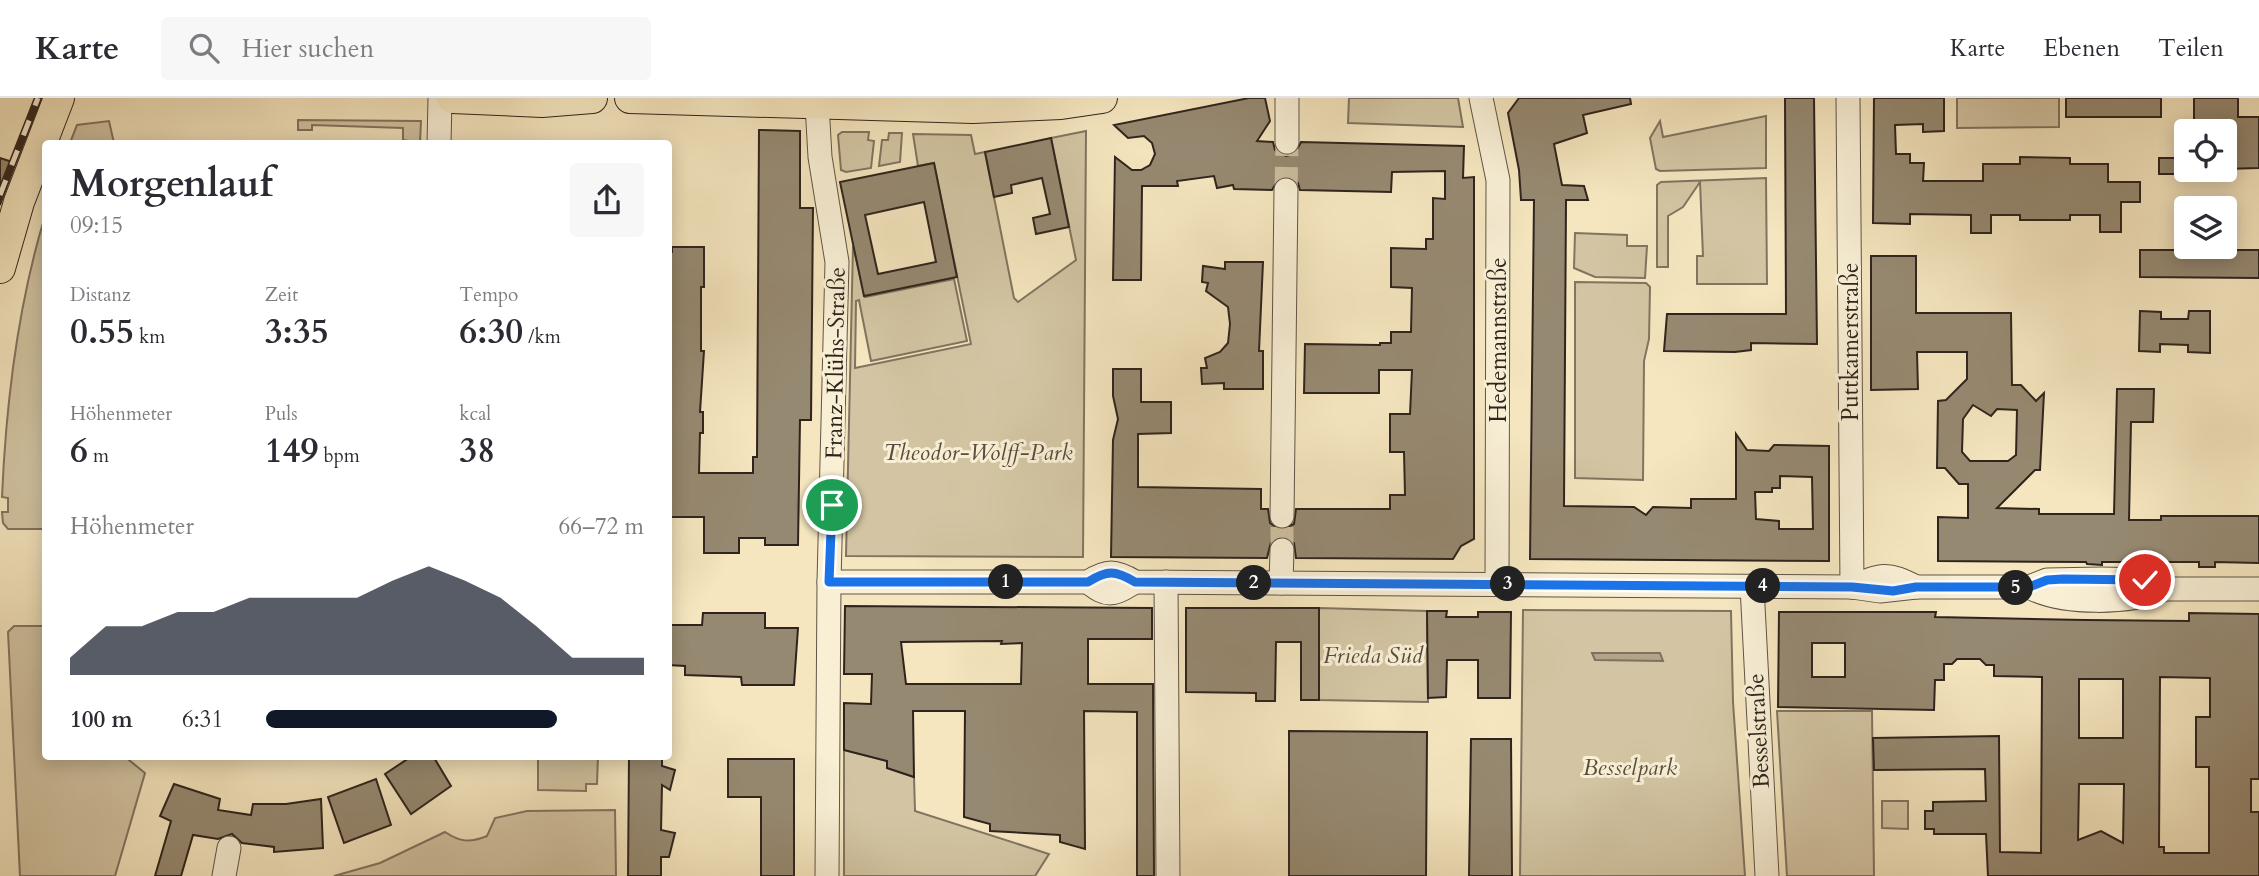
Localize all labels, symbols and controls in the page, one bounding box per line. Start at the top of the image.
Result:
search box [161,17,651,80]
text: Karte [35,26,119,71]
icon: search [185,29,223,67]
text: Hier suchen [241,31,374,66]
text: Karte [1950,32,2005,65]
text: Ebenen [2043,32,2120,65]
text: Teilen [2158,32,2224,65]
map controls [2174,119,2237,259]
button: locate [2174,119,2237,182]
text: Morgenlauf [70,158,273,210]
button: share [570,163,644,237]
button: layers [2174,196,2237,259]
text: 09:15 [70,210,123,241]
street label: Hedemannstraße [1483,257,1514,423]
street label: Puttkamerstraße [1835,263,1866,421]
street label: Franz-Klühs-Straße [818,267,853,459]
text: Distanz [70,282,131,308]
text: Zeit [265,282,298,308]
text: Tempo [459,282,518,308]
text: 0.55 [70,308,134,356]
text: 3:35 [265,308,329,356]
text: 6:30 [459,308,523,356]
text: km [134,324,165,350]
text: /km [523,324,561,350]
text: Höhenmeter [70,401,172,427]
text: Puls [265,401,298,427]
text: kcal [459,401,491,427]
text: 6 [70,427,88,475]
text: 149 [265,427,318,475]
text: 38 [459,427,495,475]
park label: Theodor-Wolff-Park [883,437,1073,468]
text: m [88,443,109,469]
text: bpm [318,443,360,469]
pin [802,475,862,535]
icon: arrive [813,486,851,524]
text: Höhenmeter [70,511,194,542]
text: 66–72 m [559,511,644,542]
pin [2115,550,2175,610]
icon: check [2126,561,2164,599]
pin: 1 [988,564,1024,600]
pin: 2 [1236,566,1272,601]
pin: 3 [1490,566,1526,602]
text: 1 [1001,568,1010,594]
pin: 4 [1746,568,1780,603]
text: 2 [1249,569,1258,595]
text: 3 [1503,570,1512,596]
pin: 5 [1998,570,2034,606]
text: 4 [1758,572,1767,598]
text: 5 [2011,574,2020,600]
park label: Frieda Süd [1323,640,1424,671]
street label: Besselstraße [1740,673,1777,789]
text: 100 m [70,704,133,735]
text: 6:31 [182,704,223,735]
park label: Besselpark [1583,752,1678,783]

